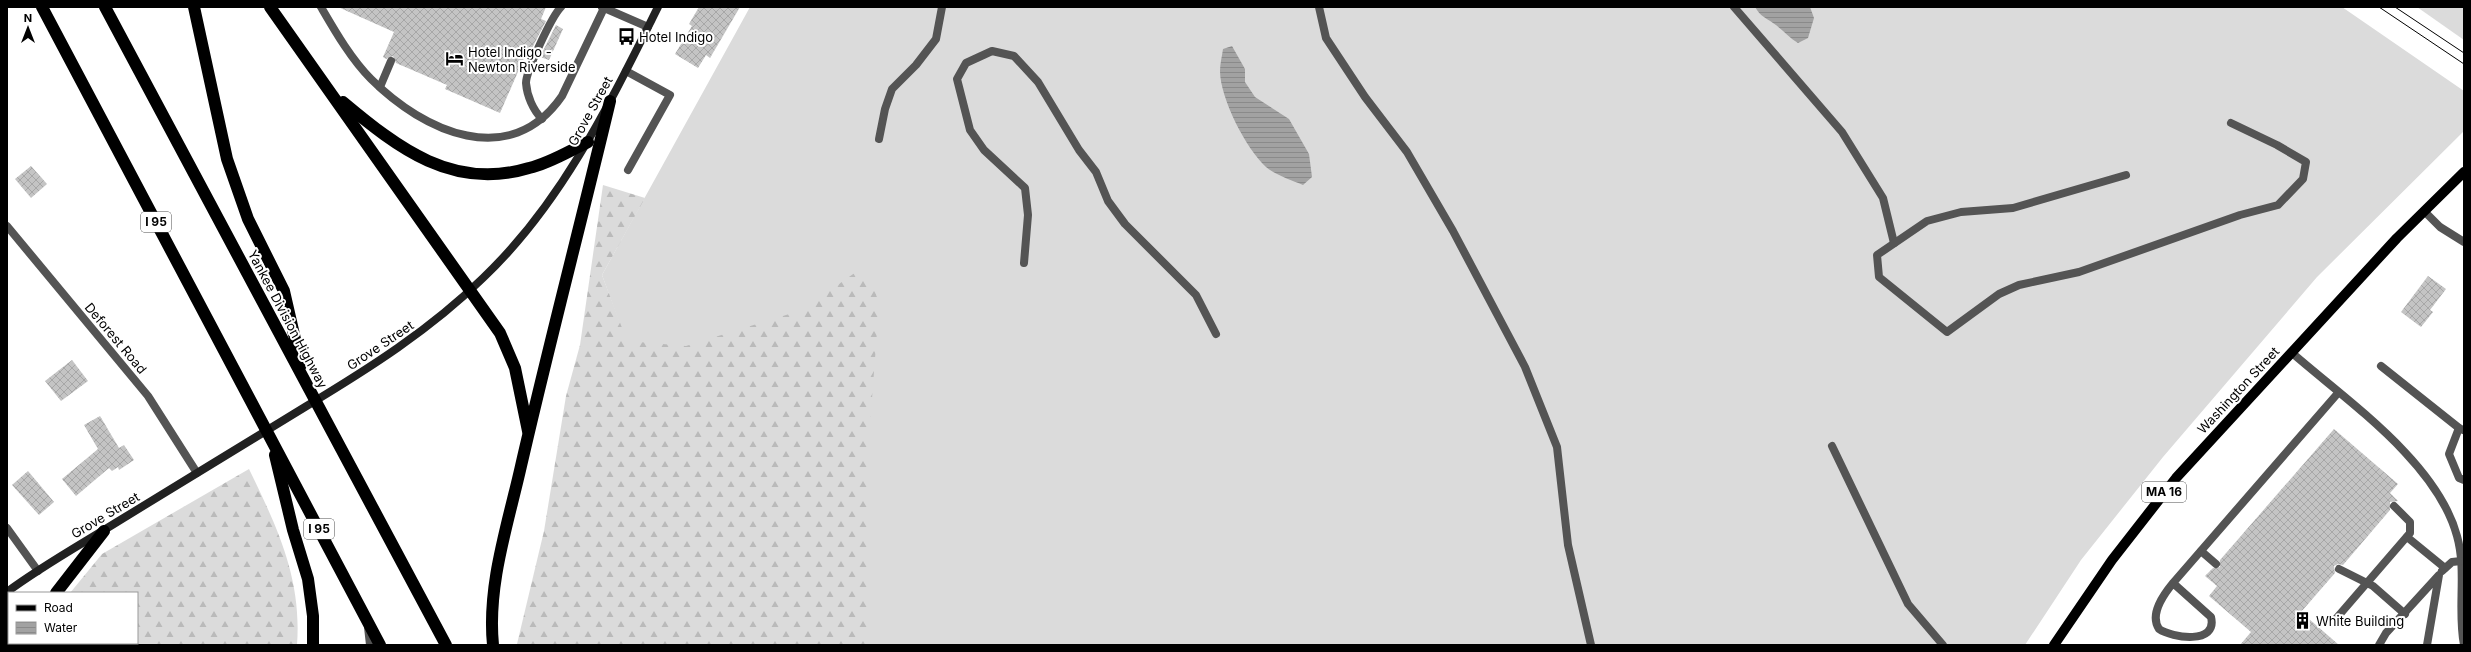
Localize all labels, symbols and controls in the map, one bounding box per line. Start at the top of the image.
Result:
north arrow [8,8,48,48]
text: N [24,11,32,25]
bus stop icon: Hotel Indigo [616,27,636,47]
place label: Hotel Indigo [639,29,713,45]
place label: Hotel Indigo - Newton Riverside [468,44,576,75]
hotel icon: Hotel Indigo - Newton Riverside [445,49,465,69]
street label: Grove Street [564,73,616,149]
road number: I 95 [141,212,171,232]
street label: Yankee Division Highway [245,247,331,391]
street label: Deforest Road [82,299,150,377]
street label: Grove Street [344,317,416,373]
street label: Washington Street [2194,343,2282,437]
road number: MA 16 [2142,482,2186,502]
street label: Grove Street [68,488,142,542]
road number: I 95 [304,519,334,539]
legend [8,592,138,644]
text: Road [44,600,73,615]
building icon: White Building [2293,611,2313,631]
place label: White Building [2316,613,2404,629]
text: Water [44,620,78,635]

